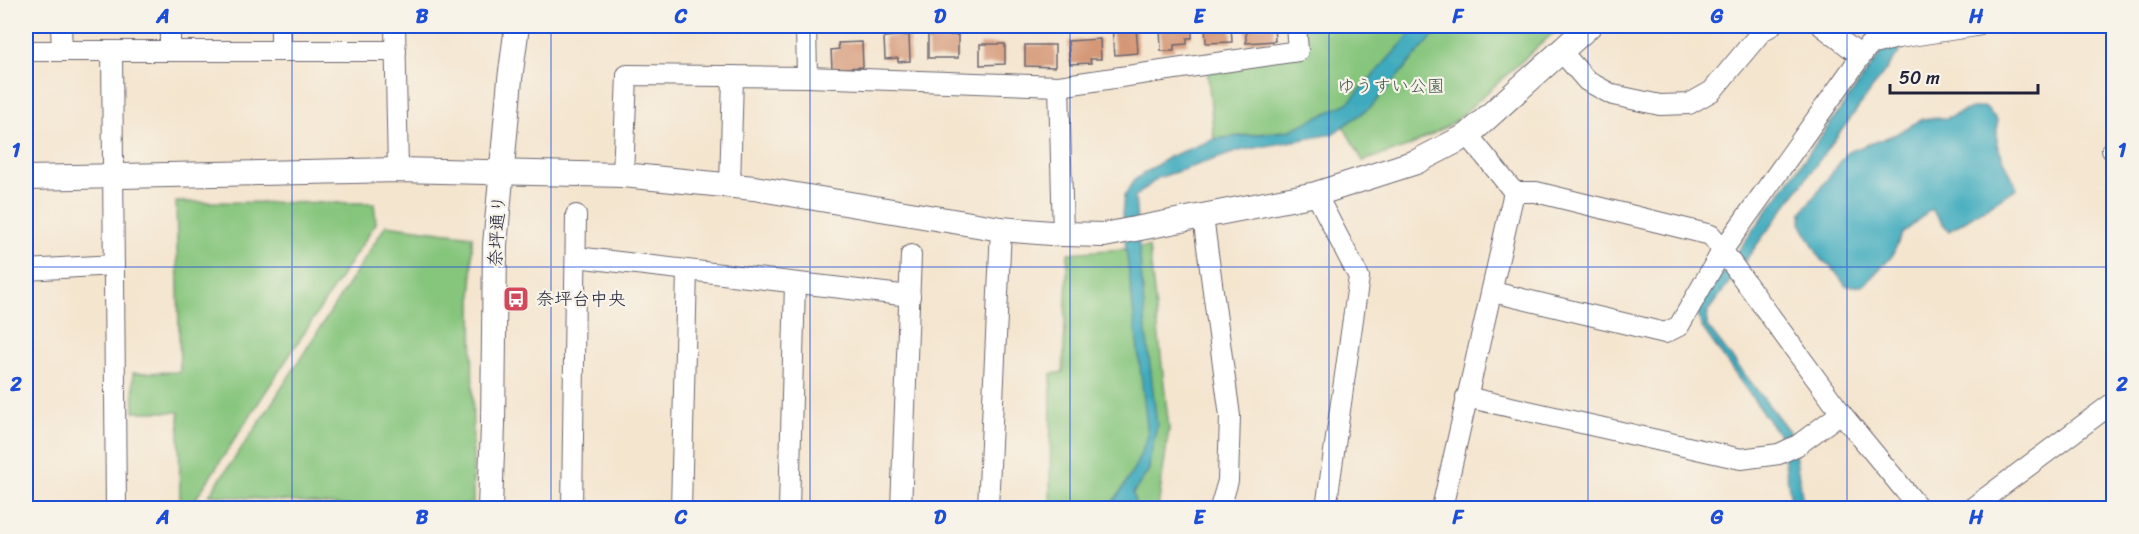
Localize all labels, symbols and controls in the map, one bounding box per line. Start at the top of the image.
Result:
text: A [155,0,170,34]
text: B [416,0,429,34]
text: C [674,0,688,34]
text: D [934,0,947,34]
text: E [1193,0,1206,34]
text: F [1452,0,1465,34]
text: G [1710,0,1724,34]
text: H [1968,0,1984,34]
scale bar [1890,57,2038,95]
text: 50 m [1899,62,1940,94]
park label: ゆうすい公園 [1337,70,1445,102]
text: 1 [12,133,21,168]
text: 1 [2118,133,2127,168]
street label: 奈坪通り [479,194,515,268]
place label: 奈坪台中央 [536,283,626,315]
bus stop icon: 奈坪台中央 [501,284,531,314]
text: 2 [9,367,22,402]
text: 2 [2115,367,2128,402]
text: A [155,500,170,534]
text: B [416,500,429,534]
text: C [674,500,688,534]
text: D [934,500,947,534]
text: E [1193,500,1206,534]
text: F [1452,500,1465,534]
text: G [1710,500,1724,534]
text: H [1968,500,1984,534]

